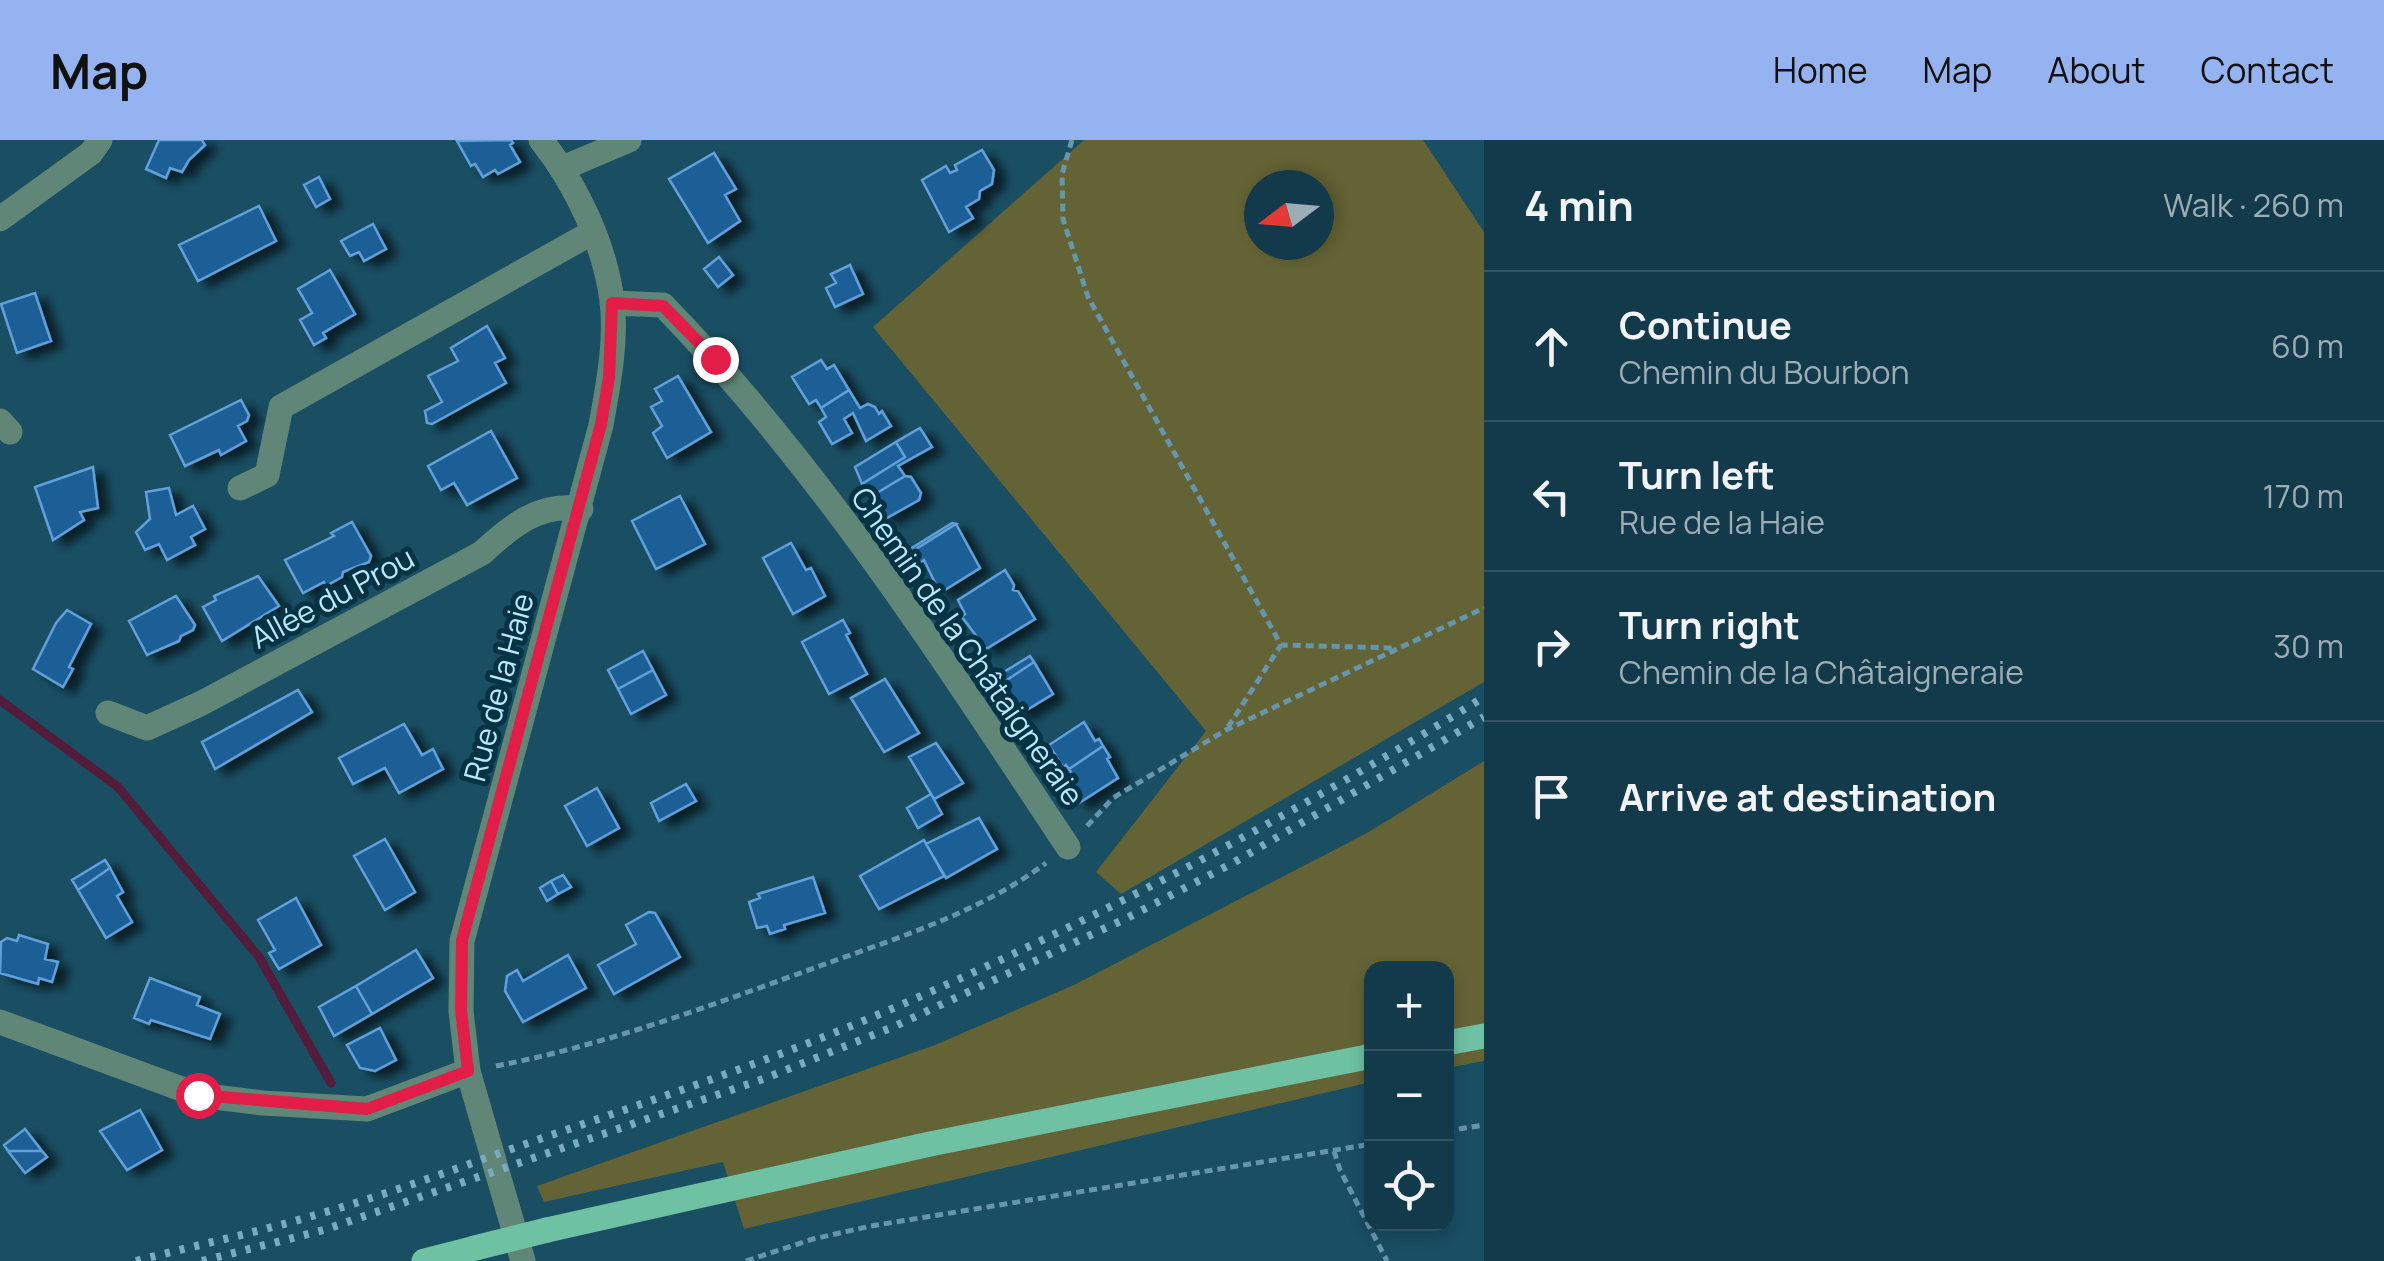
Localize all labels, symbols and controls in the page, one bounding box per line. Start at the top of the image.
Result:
text: Map [50,38,148,103]
text: Home [1773,46,1868,94]
text: Map [1923,46,1992,94]
text: About [2047,46,2146,94]
text: Contact [2201,46,2334,94]
north arrow [1244,170,1334,260]
text: 4 min [1524,176,1634,234]
text: Walk · 260 m [2163,183,2344,227]
text: Continue [1619,298,1792,350]
icon: ahead [1524,319,1579,374]
text: 60 m [2271,324,2344,368]
route end [693,337,739,383]
text: Chemin du Bourbon [1619,350,1909,394]
text: Turn left [1619,448,1775,500]
icon: left [1524,469,1579,524]
text: 170 m [2262,474,2344,518]
street label: Chemin de la Châtaigneraie [842,479,1094,813]
text: Rue de la Haie [1619,500,1825,544]
street label: Allée du Prou [243,537,421,657]
street label: Rue de la Haie [453,588,543,786]
text: Turn right [1619,598,1800,650]
icon: right [1524,619,1579,674]
text: 30 m [2273,624,2344,668]
text: Chemin de la Châtaigneraie [1619,650,2024,694]
icon: arrive [1524,769,1579,824]
text: Arrive at destination [1619,770,1996,822]
map controls [1364,961,1454,1231]
button: + [1364,961,1454,1051]
button: − [1364,1051,1454,1141]
route start [176,1073,222,1119]
button: locate [1364,1141,1454,1231]

